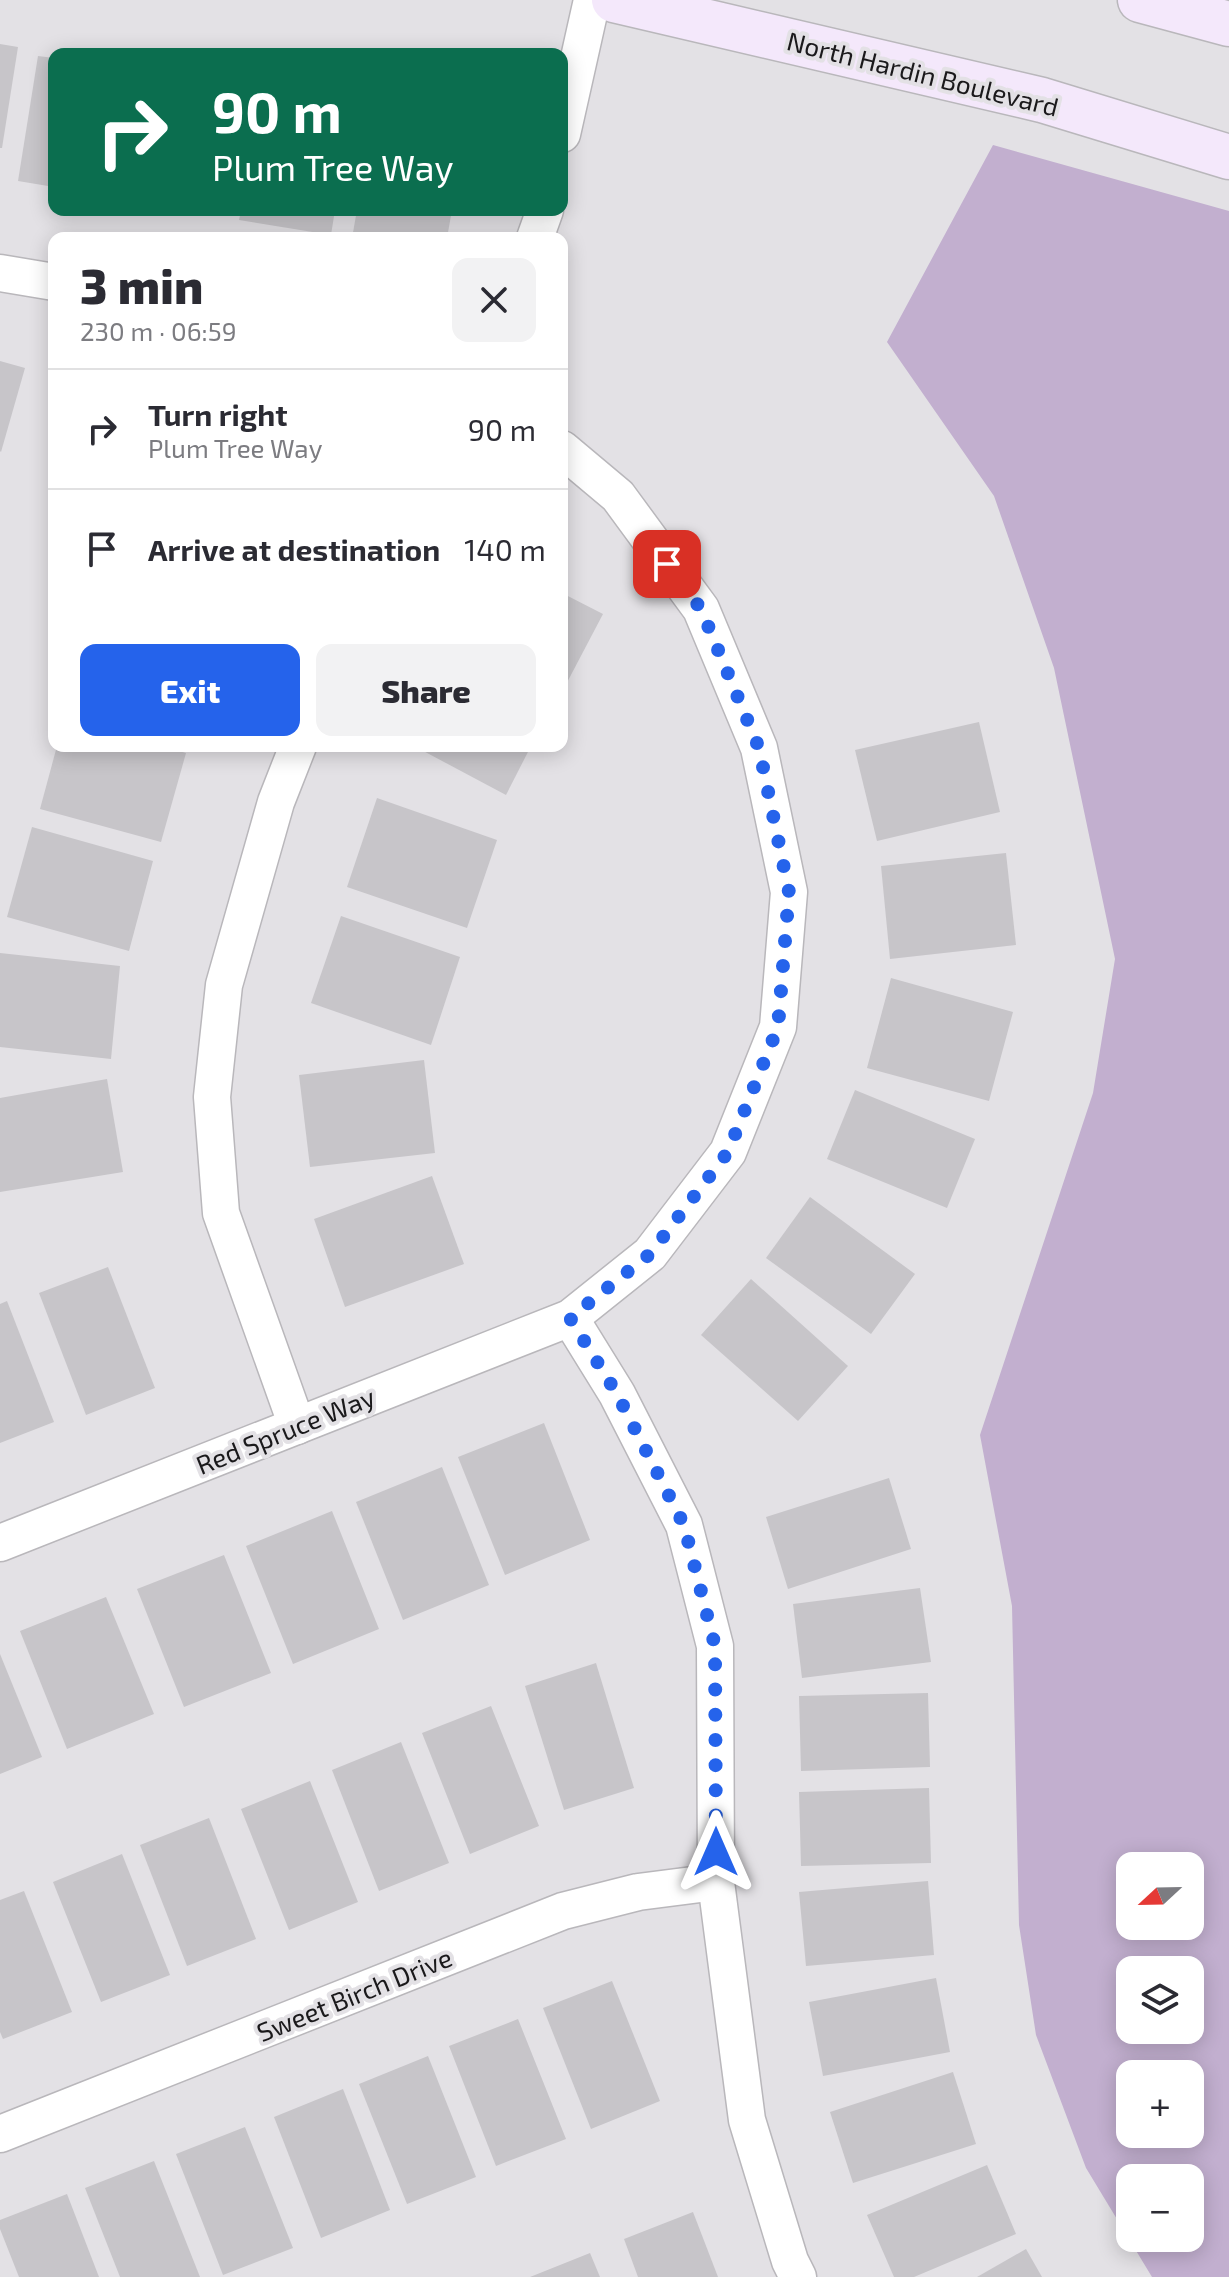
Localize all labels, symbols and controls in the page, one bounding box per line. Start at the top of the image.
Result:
street label: North Hardin Boulevard [784,24,1062,122]
text: 90 m [212,77,342,144]
icon: right [80,80,184,184]
text: Plum Tree Way [212,145,453,188]
text: 3 min [80,256,203,314]
button: close [452,258,536,342]
text: 230 m · 06:59 [80,315,237,346]
text: Turn right [148,396,288,432]
icon: right [80,407,124,451]
text: 90 m [468,411,536,447]
text: Plum Tree Way [148,432,322,463]
icon: arrive [80,527,124,571]
pin [633,530,701,598]
text: Arrive at destination [148,531,440,567]
text: 140 m [464,531,546,567]
icon: arrive [645,542,689,586]
button: Exit [80,644,300,736]
button: Share [316,644,536,736]
street label: Red Spruce Way [191,1380,379,1480]
position arrow [674,1810,758,1894]
north arrow [1116,1852,1204,1940]
map controls [1116,1852,1204,2252]
street label: Sweet Birch Drive [252,1941,456,2047]
button: layers [1116,1956,1204,2044]
button: + [1116,2060,1204,2148]
button: − [1116,2164,1204,2252]

